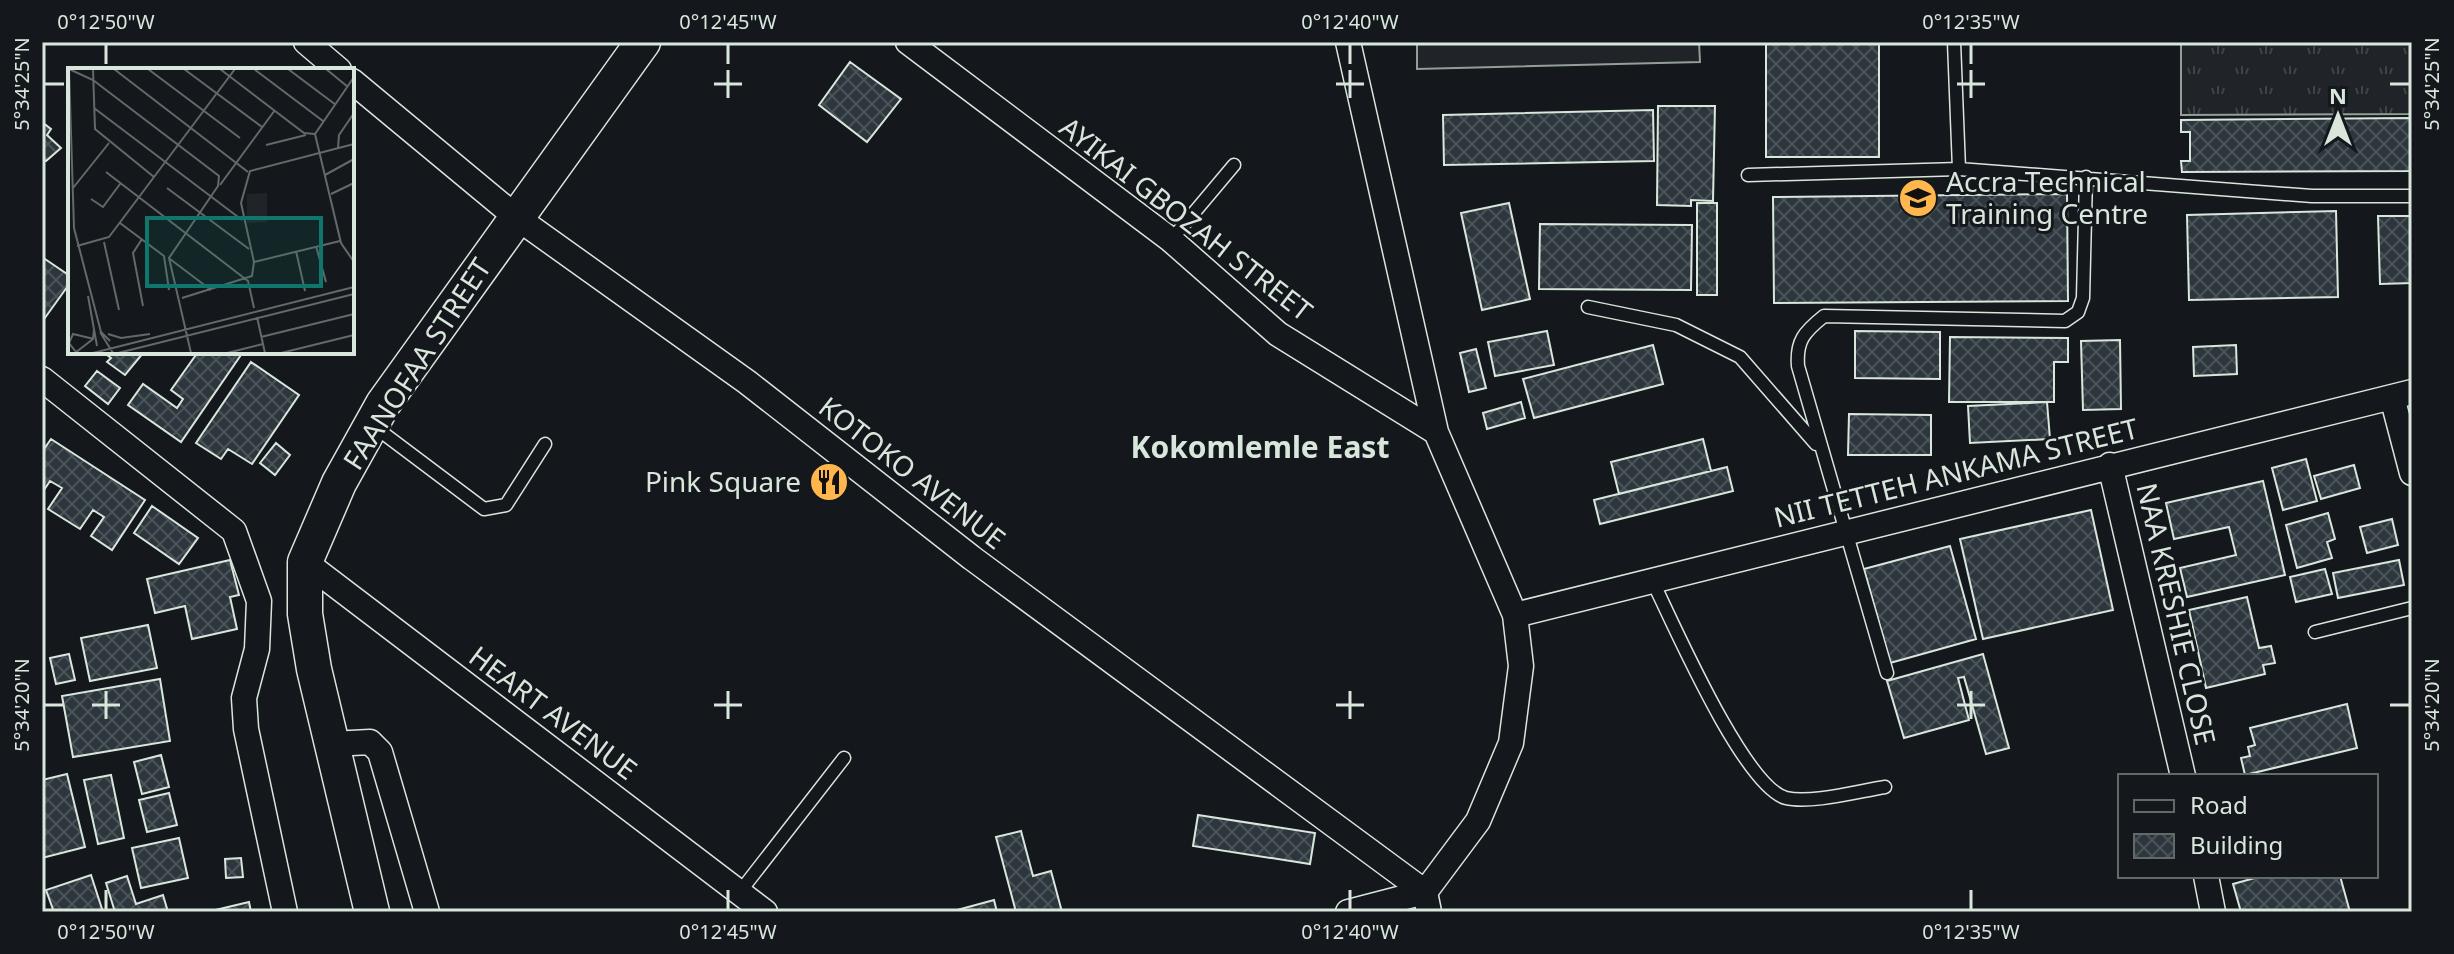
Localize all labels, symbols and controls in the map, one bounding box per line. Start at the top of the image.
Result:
text: 0°12'50"W [57,8,155,35]
text: 0°12'45"W [679,8,777,35]
text: 0°12'40"W [1301,8,1399,35]
text: 0°12'35"W [1922,8,2020,35]
text: 5°34'25"N [8,37,35,131]
text: 5°34'25"N [2418,37,2445,131]
inset map [68,68,354,354]
north arrow [2298,76,2378,156]
text: N [2329,80,2347,110]
street label: AYIKAI GBOZAH STREET [1052,108,1321,329]
place label: Accra Technical Training Centre [1946,162,2148,232]
school or university icon: Accra Technical Training Centre [1897,177,1939,219]
street label: FAANOFAA STREET [334,250,499,477]
street label: KOTOKO AVENUE [811,387,1014,557]
street label: NII TETTEH ANKAMA STREET [1770,408,2142,536]
district label: Kokomlemle East [1131,426,1389,467]
restaurant icon: Pink Square [808,461,850,503]
place label: Pink Square [645,462,801,500]
street label: NAA KRESHIE CLOSE [2128,479,2226,748]
street label: HEART AVENUE [462,637,645,788]
text: 5°34'20"N [8,658,35,752]
text: 5°34'20"N [2418,658,2445,752]
legend [2118,774,2378,878]
text: Road [2190,788,2248,821]
text: Building [2190,828,2283,861]
text: 0°12'50"W [57,918,155,945]
text: 0°12'45"W [679,918,777,945]
text: 0°12'40"W [1301,918,1399,945]
text: 0°12'35"W [1922,918,2020,945]

